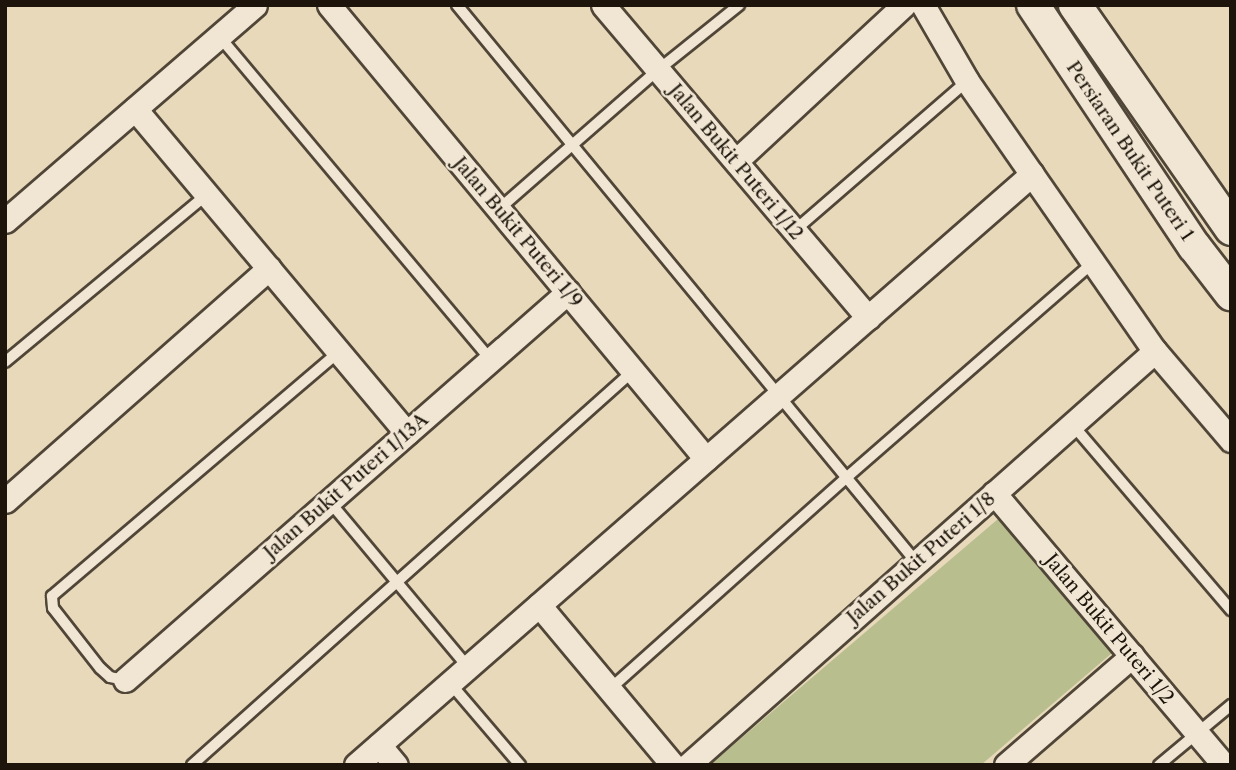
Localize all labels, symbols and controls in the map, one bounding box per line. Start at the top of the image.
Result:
street label: Persiaran Bukit Puteri 1 [1061,57,1199,245]
street label: Jalan Bukit Puteri 1/12 [664,79,808,245]
street label: Jalan Bukit Puteri 1/9 [448,152,588,312]
street label: Jalan Bukit Puteri 1/13A [259,408,433,564]
street label: Jalan Bukit Puteri 1/8 [842,487,1000,629]
street label: Jalan Bukit Puteri 1/2 [1040,549,1178,709]

